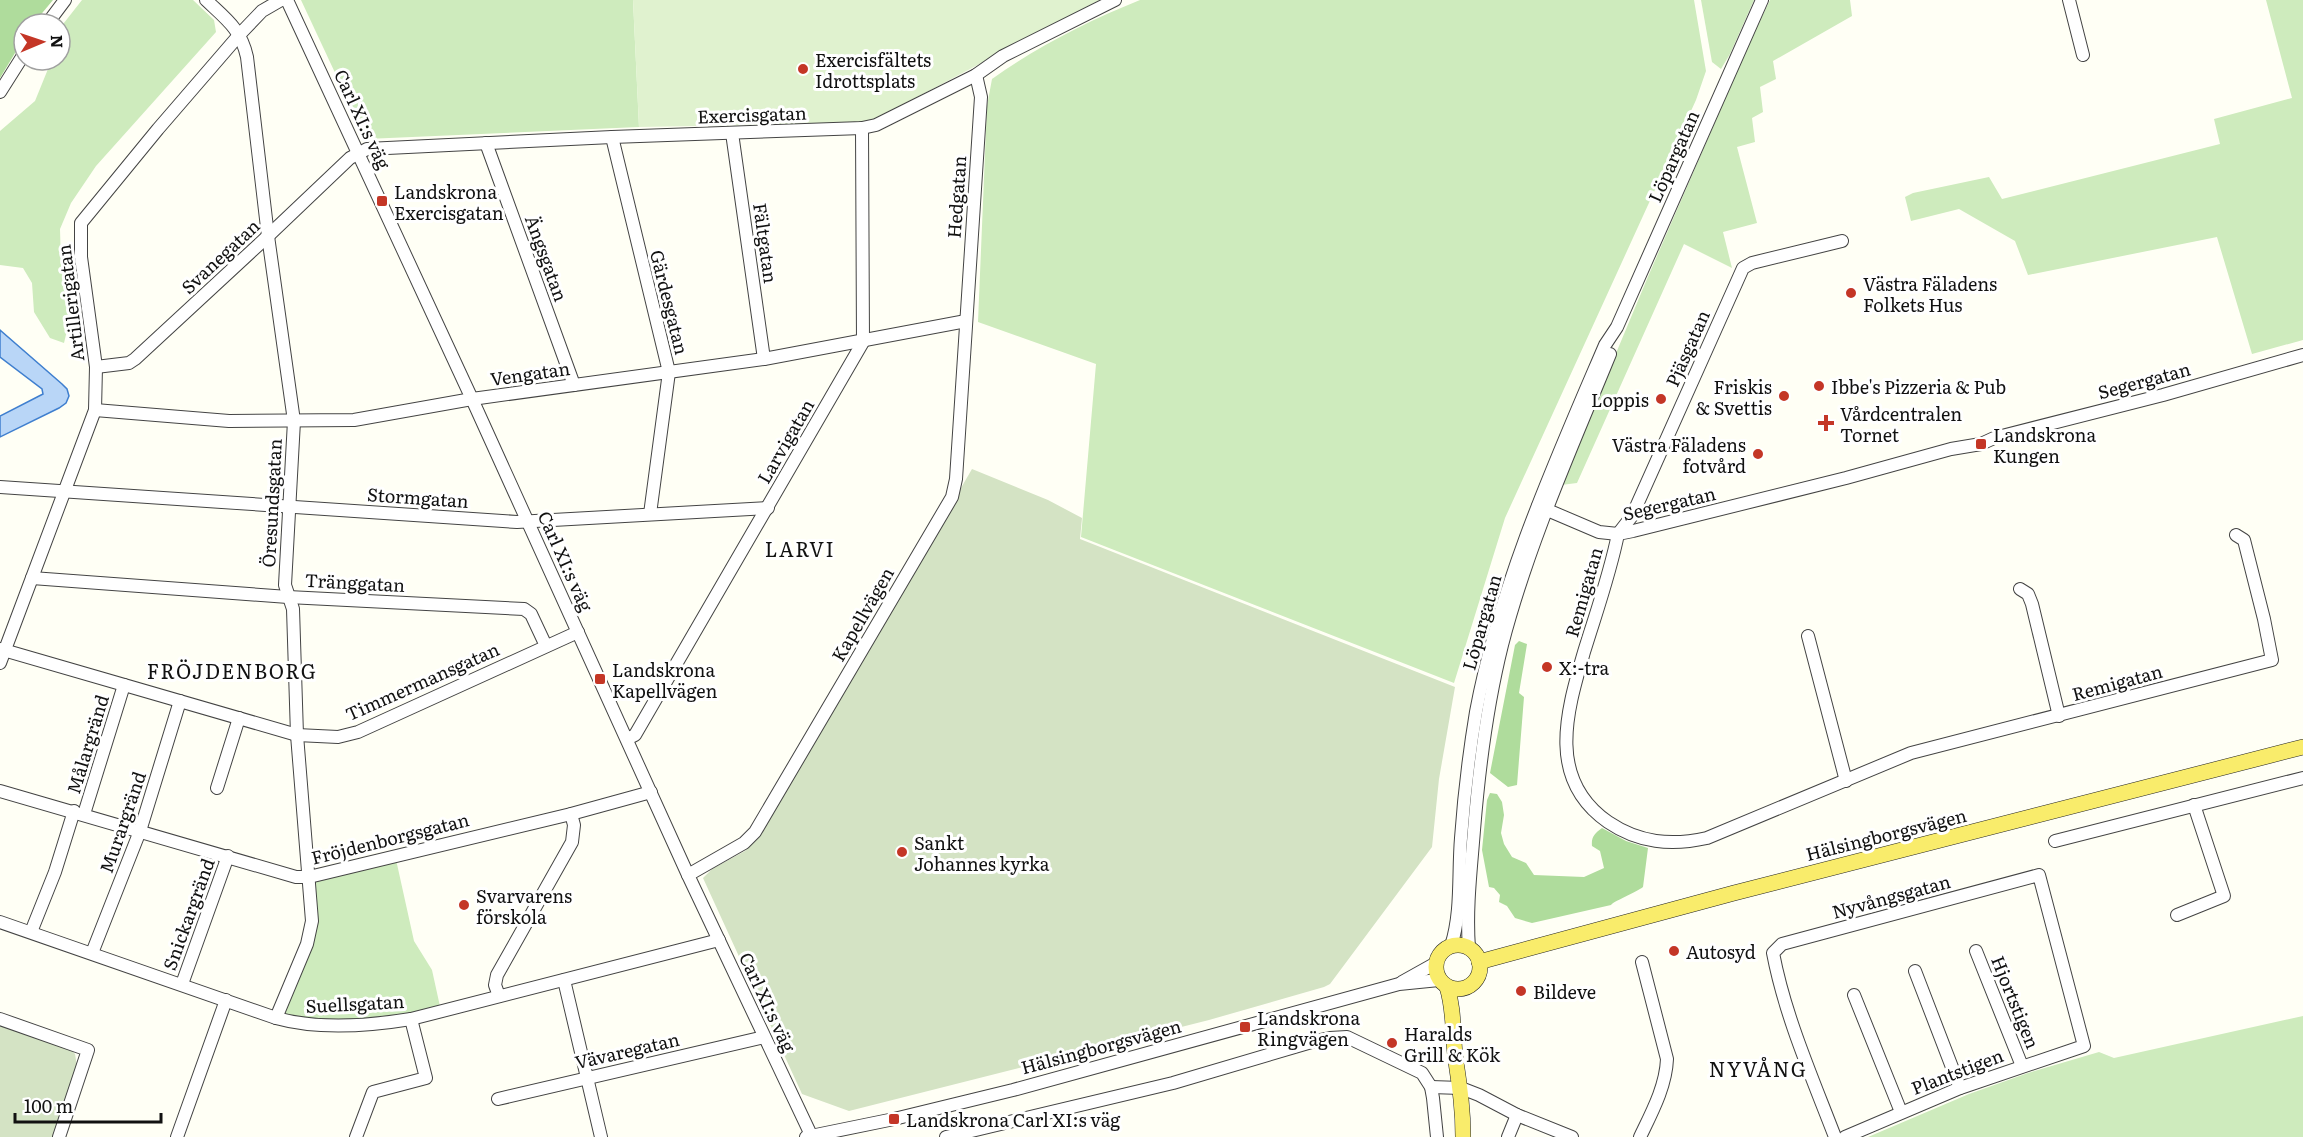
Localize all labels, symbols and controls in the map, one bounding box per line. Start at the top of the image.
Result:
north arrow [12,12,72,72]
text: N [46,34,70,49]
place label: Exercisfältets Idrottsplats [815,46,931,94]
marker: Exercisfältets Idrottsplats [796,62,810,76]
street label: Carl XI:s väg [328,65,398,174]
street label: Exercisgatan [697,99,807,129]
street label: Löpargatan [1641,105,1705,207]
street label: Hedgatan [940,155,972,239]
place label: Landskrona Exercisgatan [394,178,504,226]
marker: Landskrona Exercisgatan [375,194,389,208]
street label: Fältgatan [747,201,785,285]
street label: Ängsgatan [519,211,575,305]
street label: Svanegatan [175,212,265,300]
street label: Artillerigatan [49,243,91,363]
street label: Gärdesgatan [644,247,696,357]
place label: Västra Fäladens Folkets Hus [1863,270,1997,318]
marker: Västra Fäladens Folkets Hus [1844,286,1858,300]
street label: Pjäsgatan [1658,305,1716,391]
street label: Vengatan [488,354,572,392]
street label: Segergatan [2095,355,2193,405]
place label: Friskis & Svettis [1695,373,1772,421]
place label: Ibbe's Pizzeria & Pub [1831,373,2006,400]
marker: Ibbe's Pizzeria & Pub [1812,379,1826,393]
place label: Loppis [1591,386,1649,413]
marker: Friskis & Svettis [1777,389,1791,403]
marker: Loppis [1654,392,1668,406]
street label: Larvigatan [750,394,820,488]
place label: Vårdcentralen Tornet [1840,400,1962,448]
marker: Vårdcentralen Tornet [1817,414,1835,432]
place label: Landskrona Kungen [1993,421,2096,469]
place label: Västra Fäladens fotvård [1612,431,1746,479]
marker: Landskrona Kungen [1974,437,1988,451]
street label: Öresundsgatan [254,438,288,568]
marker: Västra Fäladens fotvård [1751,447,1765,461]
street label: Segergatan [1620,479,1718,527]
street label: Stormgatan [366,480,470,514]
street label: Carl XI:s väg [532,506,601,617]
district label: LARVI [765,533,835,563]
street label: Remigatan [1557,544,1609,640]
street label: Kapellvägen [824,562,900,666]
street label: Tränggatan [304,566,406,598]
street label: Löpargatan [1454,571,1508,673]
street label: Timmermansgatan [341,635,503,727]
place label: X:-tra [1559,654,1609,681]
district label: FRÖJDENBORG [147,655,317,685]
place label: Landskrona Kapellvägen [612,656,717,704]
street label: Remigatan [2069,657,2165,707]
marker: X:-tra [1540,660,1554,674]
marker: Landskrona Kapellvägen [593,672,607,686]
street label: Målargränd [59,691,115,797]
street label: Murargränd [92,767,152,877]
street label: Hälsingborgsvägen [1803,801,1969,867]
street label: Fröjdenborgsgatan [308,805,472,871]
place label: Sankt Johannes kyrka [914,829,1050,877]
marker: Sankt Johannes kyrka [895,845,909,859]
street label: Snickargränd [155,854,221,974]
street label: Nyvångsgatan [1829,867,1953,925]
place label: Svarvarens förskola [476,882,572,930]
marker: Svarvarens förskola [457,898,471,912]
place label: Autosyd [1686,938,1756,965]
marker: Autosyd [1667,944,1681,958]
street label: Carl XI:s väg [733,948,803,1057]
street label: Hjortstigen [1985,951,2047,1053]
place label: Bildeve [1533,978,1596,1005]
marker: Bildeve [1514,984,1528,998]
street label: Suellsgatan [305,987,405,1019]
place label: Landskrona Ringvägen [1257,1004,1360,1052]
street label: Hälsingborgsvägen [1018,1012,1184,1080]
marker: Landskrona Ringvägen [1238,1020,1252,1034]
place label: Haralds Grill & Kök [1404,1020,1501,1068]
street label: Vävaregatan [572,1025,682,1075]
marker: Haralds Grill & Kök [1385,1036,1399,1050]
street label: Plantstigen [1907,1041,2007,1101]
district label: NYVÅNG [1709,1053,1807,1083]
scale bar [15,1086,160,1124]
text: 100 m [24,1092,73,1119]
place label: Landskrona Carl XI:s väg [906,1106,1121,1133]
marker: Landskrona Carl XI:s väg [887,1112,901,1126]

